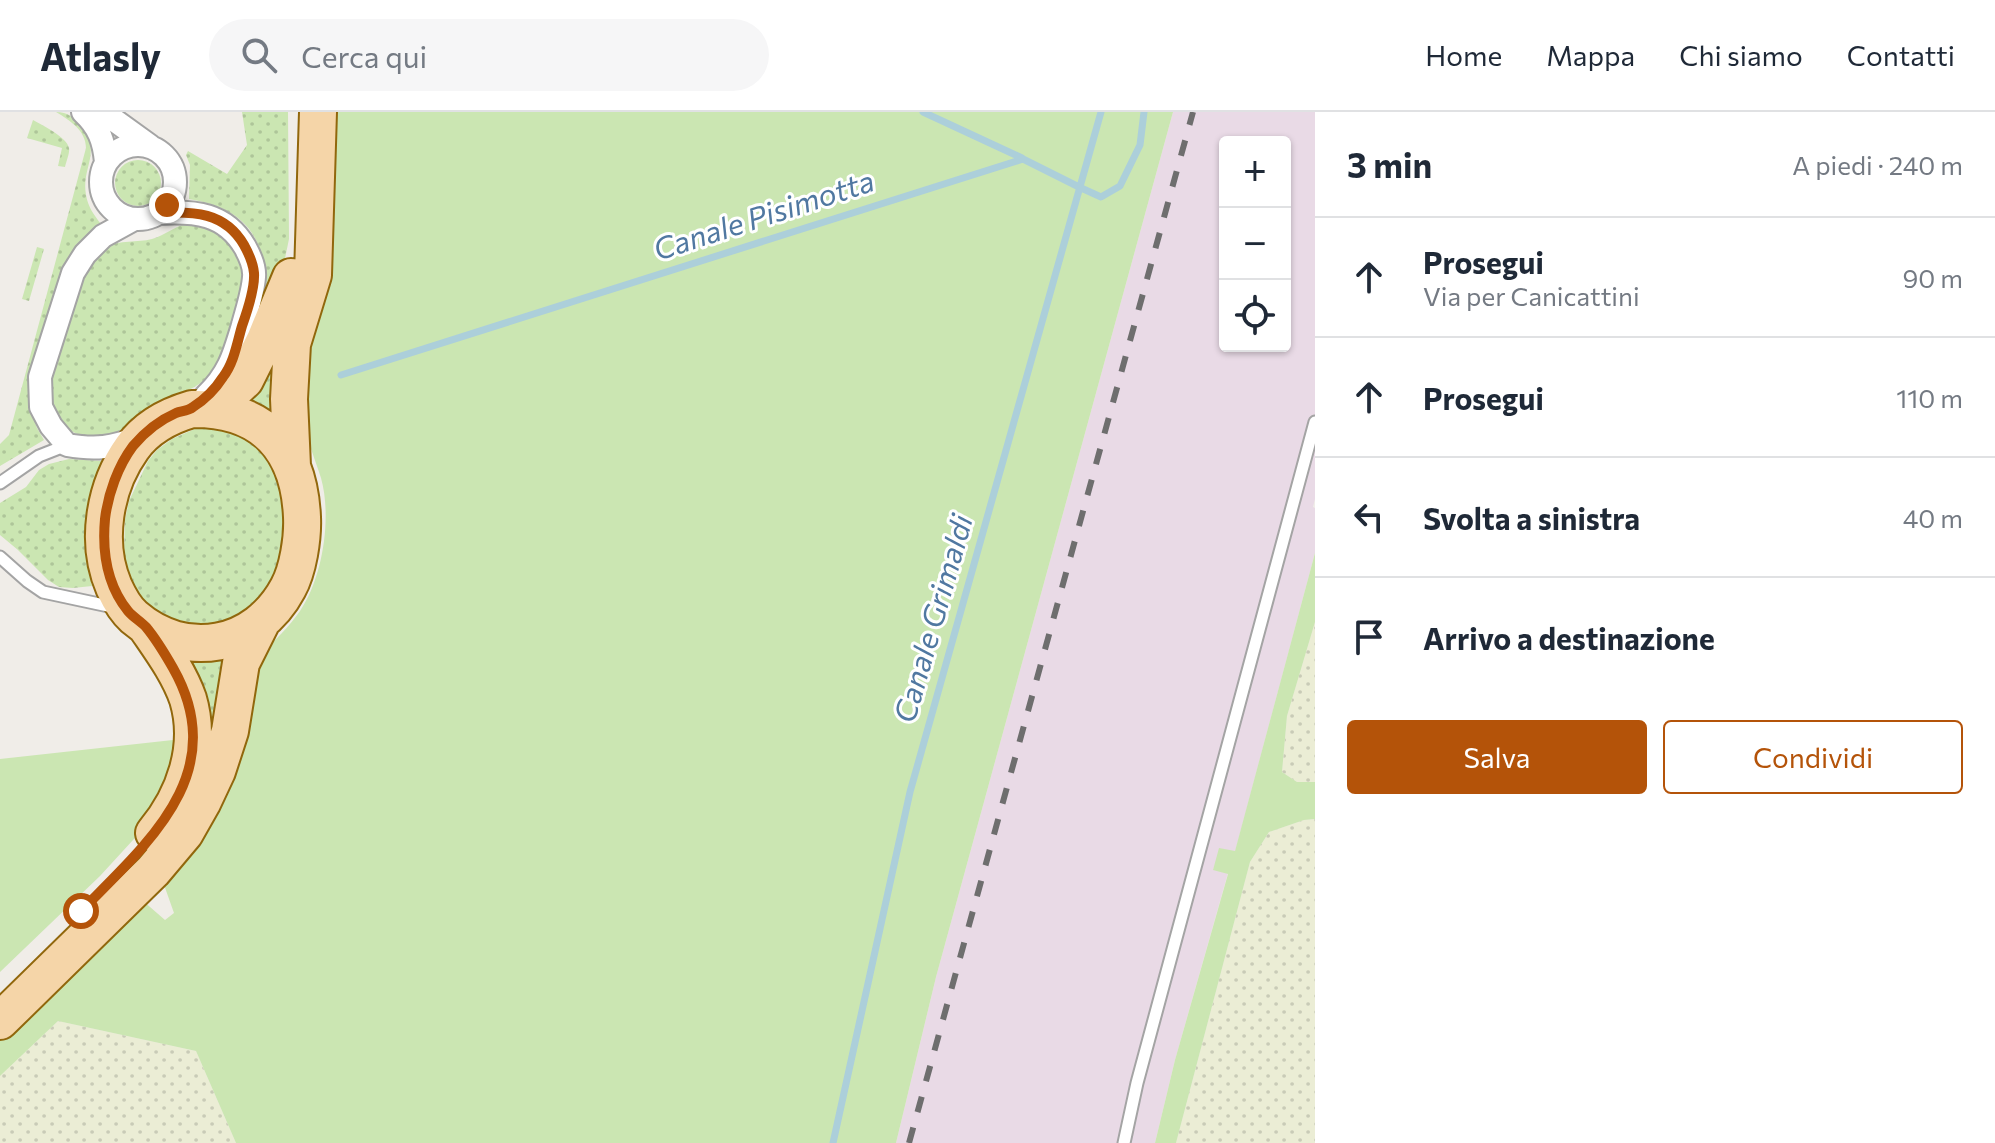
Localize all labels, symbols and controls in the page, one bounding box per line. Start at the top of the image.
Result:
search box [209,19,769,91]
text: Atlasly [40,32,161,79]
icon: search [237,33,281,77]
text: Cerca qui [301,37,427,74]
text: Home [1425,38,1502,72]
text: Mappa [1546,38,1635,72]
text: Chi siamo [1679,38,1803,72]
text: Contatti [1847,38,1955,72]
map controls [1219,136,1291,352]
button: + [1219,136,1291,208]
text: 3 min [1347,143,1432,185]
text: A piedi · 240 m [1792,149,1963,180]
water label: Canale Pisimotta [648,160,878,267]
route end [149,187,185,223]
button: − [1219,208,1291,280]
text: Prosegui [1423,243,1544,280]
icon: ahead [1347,255,1391,299]
text: 90 m [1903,262,1963,293]
button: locate [1219,280,1291,352]
text: Via per Canicattini [1423,280,1640,311]
icon: ahead [1347,375,1391,419]
text: Prosegui [1423,379,1544,416]
text: 110 m [1896,382,1963,413]
icon: left [1347,495,1391,539]
text: Svolta a sinistra [1423,499,1640,536]
text: 40 m [1903,502,1963,533]
water label: Canale Grimaldi [884,509,979,727]
icon: arrive [1347,615,1391,659]
text: Arrivo a destinazione [1423,619,1715,656]
button: Salva [1347,720,1647,794]
button: Condividi [1663,720,1963,794]
route start [63,893,99,929]

